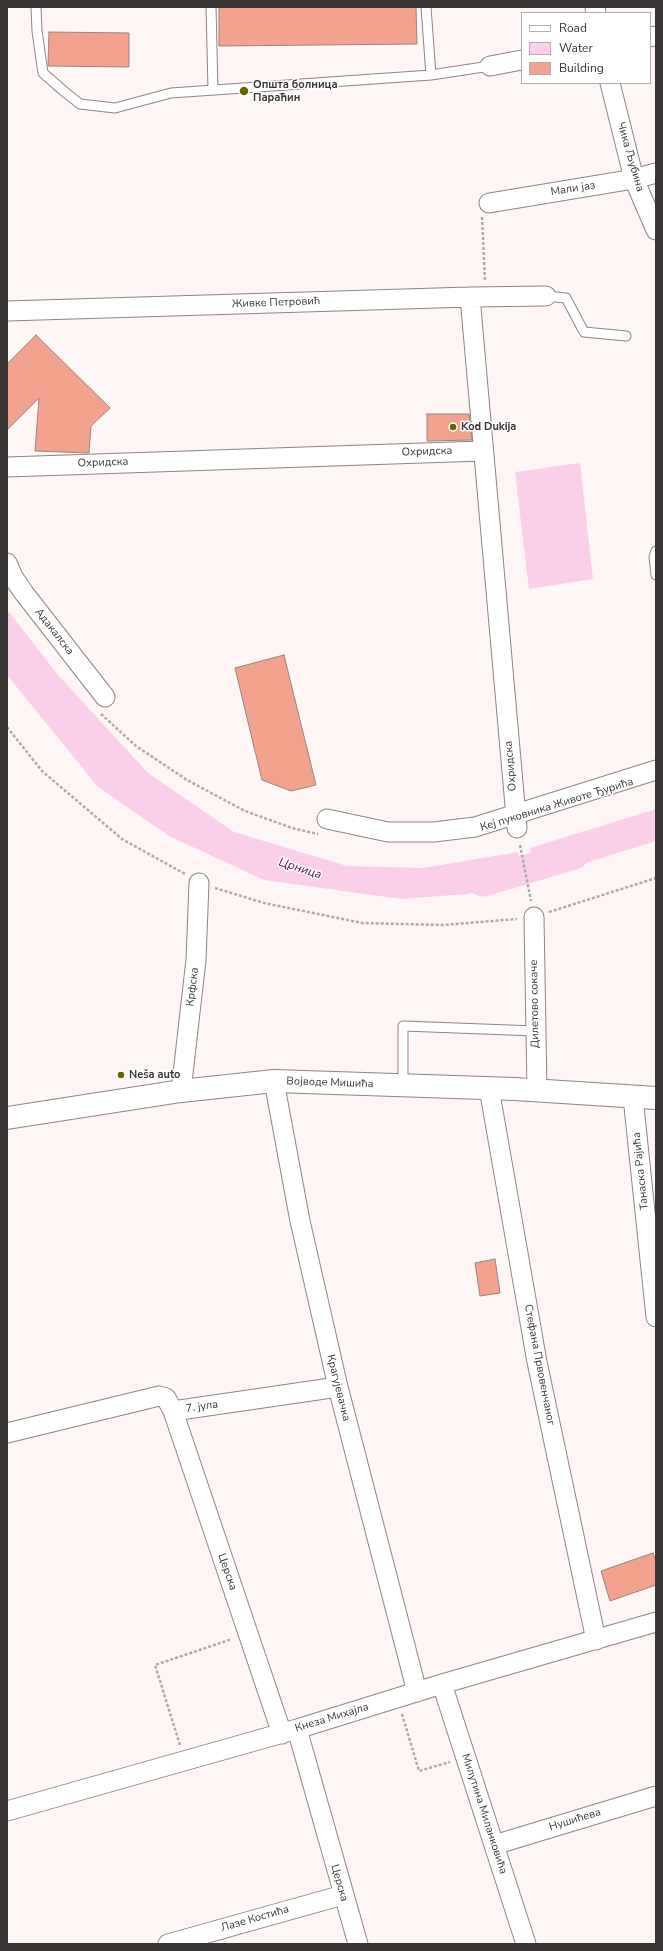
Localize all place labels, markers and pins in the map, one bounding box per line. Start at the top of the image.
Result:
place label: Општа болница Параћин [253,78,338,104]
marker: Општа болница Параћин [238,85,250,97]
place label: Kod Dukija [461,420,516,434]
marker: Kod Dukija [448,422,458,432]
place label: Neša auto [129,1068,180,1082]
marker: Neša auto [116,1070,126,1080]

